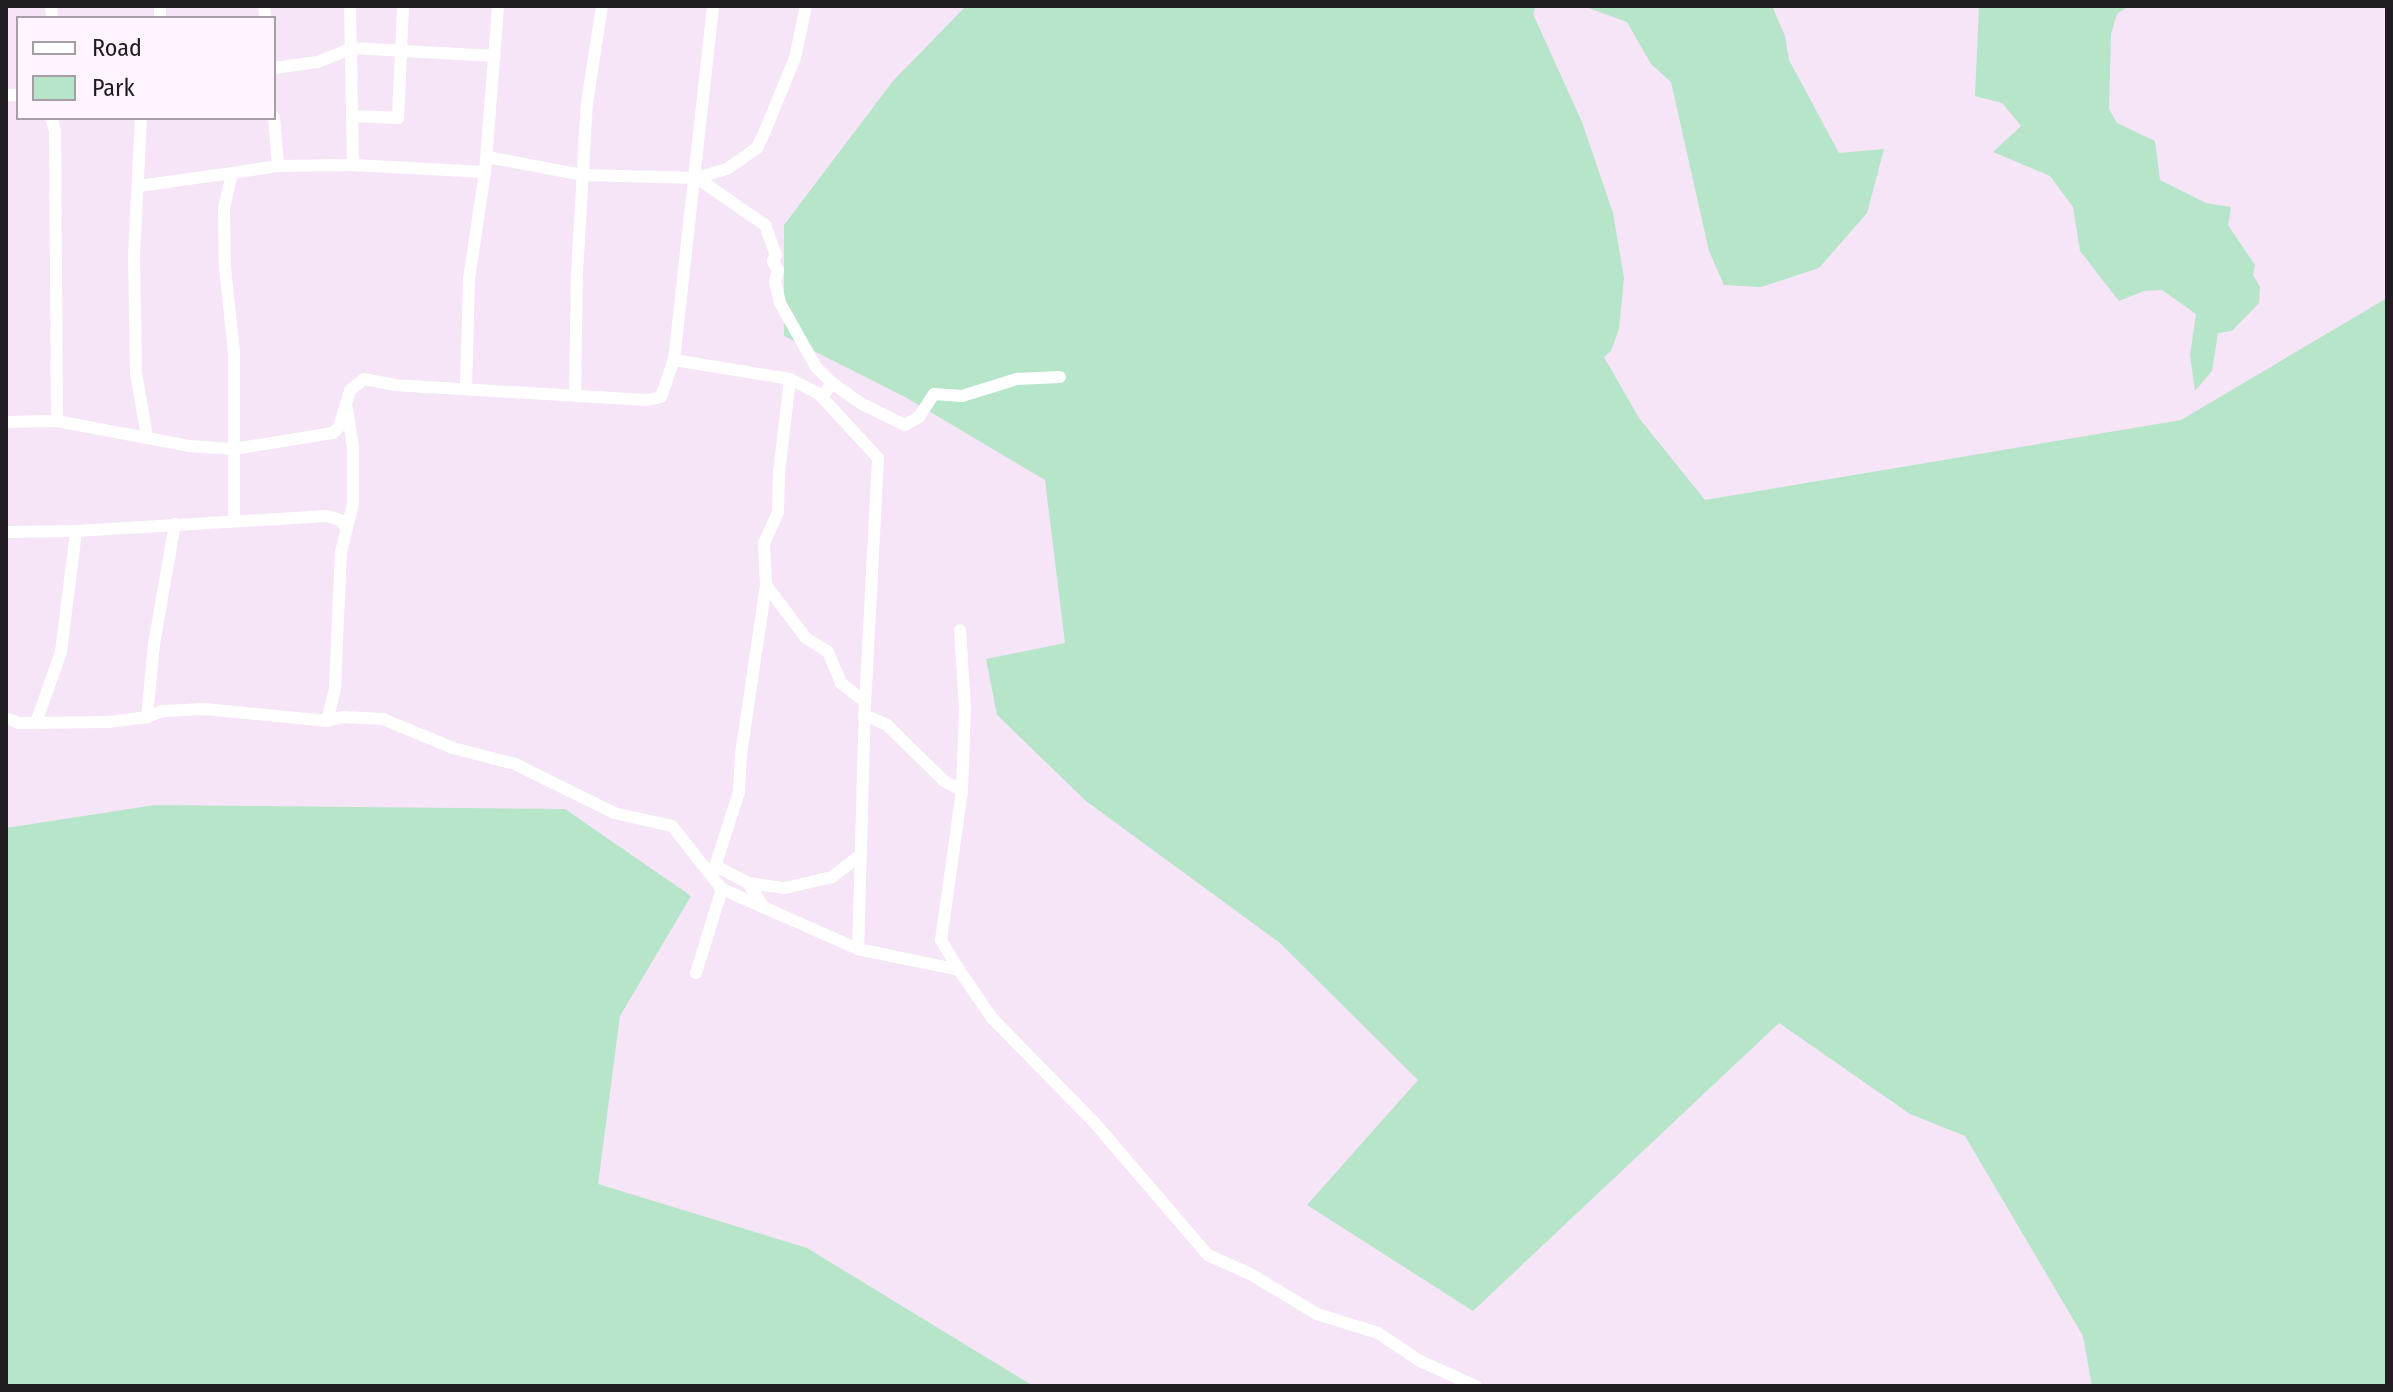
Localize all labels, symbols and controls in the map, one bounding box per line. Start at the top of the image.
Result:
legend [16,16,276,120]
text: Road [92,34,142,62]
text: Park [92,74,135,102]

